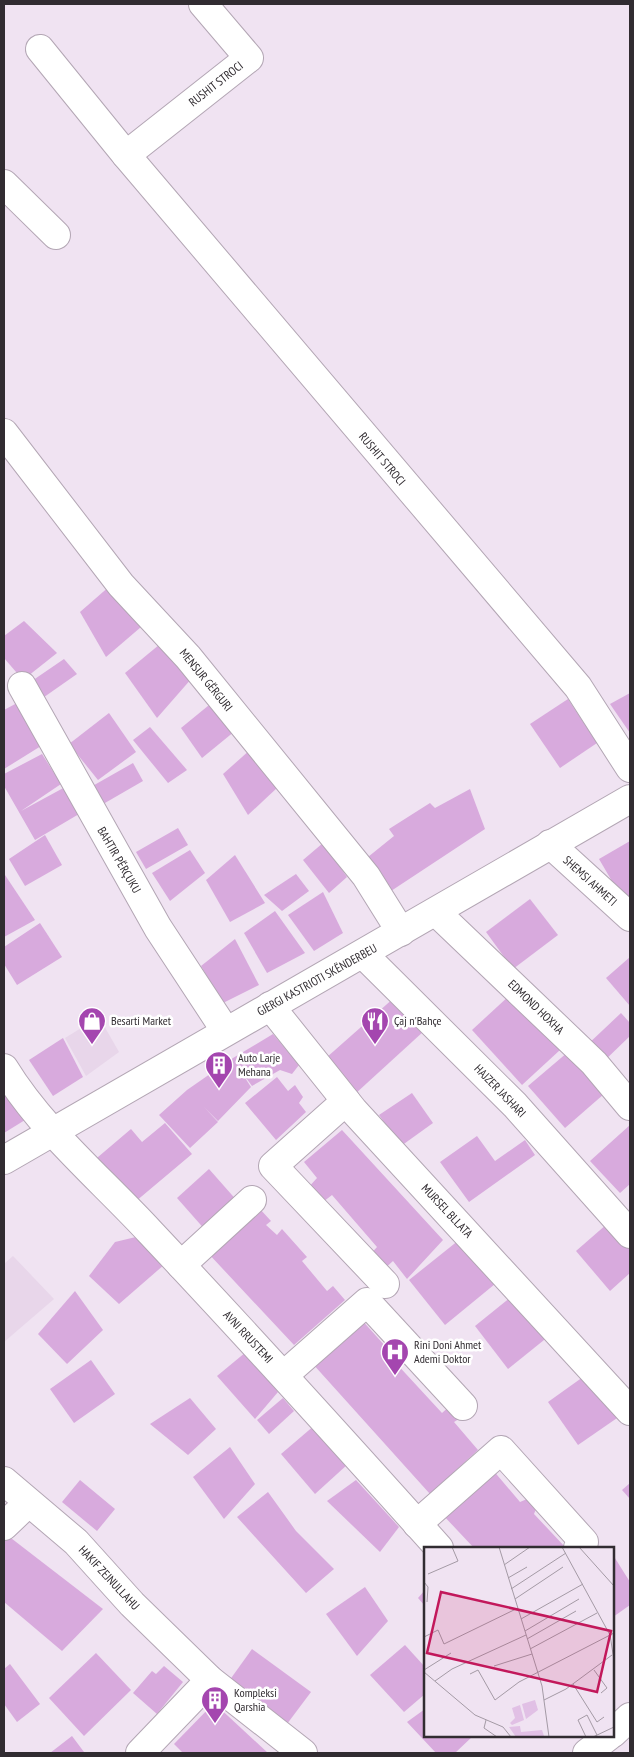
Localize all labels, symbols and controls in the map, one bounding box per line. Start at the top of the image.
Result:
street label: RUSHIT STROCI [186,58,246,109]
street label: RUSHIT STROCI [356,429,409,488]
street label: MENSUR GËRGURI [177,645,236,714]
street label: BAHTIR PËRÇUKU [94,824,144,896]
street label: SHEMSI AHMETI [560,852,620,909]
street label: GJERGJ KASTRIOTI SKËNDERBEU [254,940,379,1019]
street label: EDMOND HOXHA [505,976,568,1037]
shop icon: Besarti Market [77,1006,107,1045]
restaurant icon: Çaj n'Bahçe [360,1006,390,1045]
place label: Besarti Market [111,1013,172,1028]
place label: Çaj n'Bahçe [394,1013,442,1028]
building icon: Auto Larje Mehana [204,1050,234,1089]
place label: Auto Larje Mehana [238,1050,280,1079]
street label: HAJZER JASHARI [471,1061,529,1120]
street label: MURSEL BLLATA [419,1181,476,1241]
street label: AVNI RRUSTEMI [220,1307,277,1366]
hospital icon: Rini Doni Ahmet Ademi Doktor [380,1337,410,1376]
place label: Rini Doni Ahmet Ademi Doktor [414,1337,482,1366]
street label: HAKIF ZEJNULLAHU [76,1542,143,1613]
inset map [424,1547,614,1737]
building icon: Kompleksi Qarshia [200,1685,230,1724]
place label: Kompleksi Qarshia [234,1685,277,1714]

